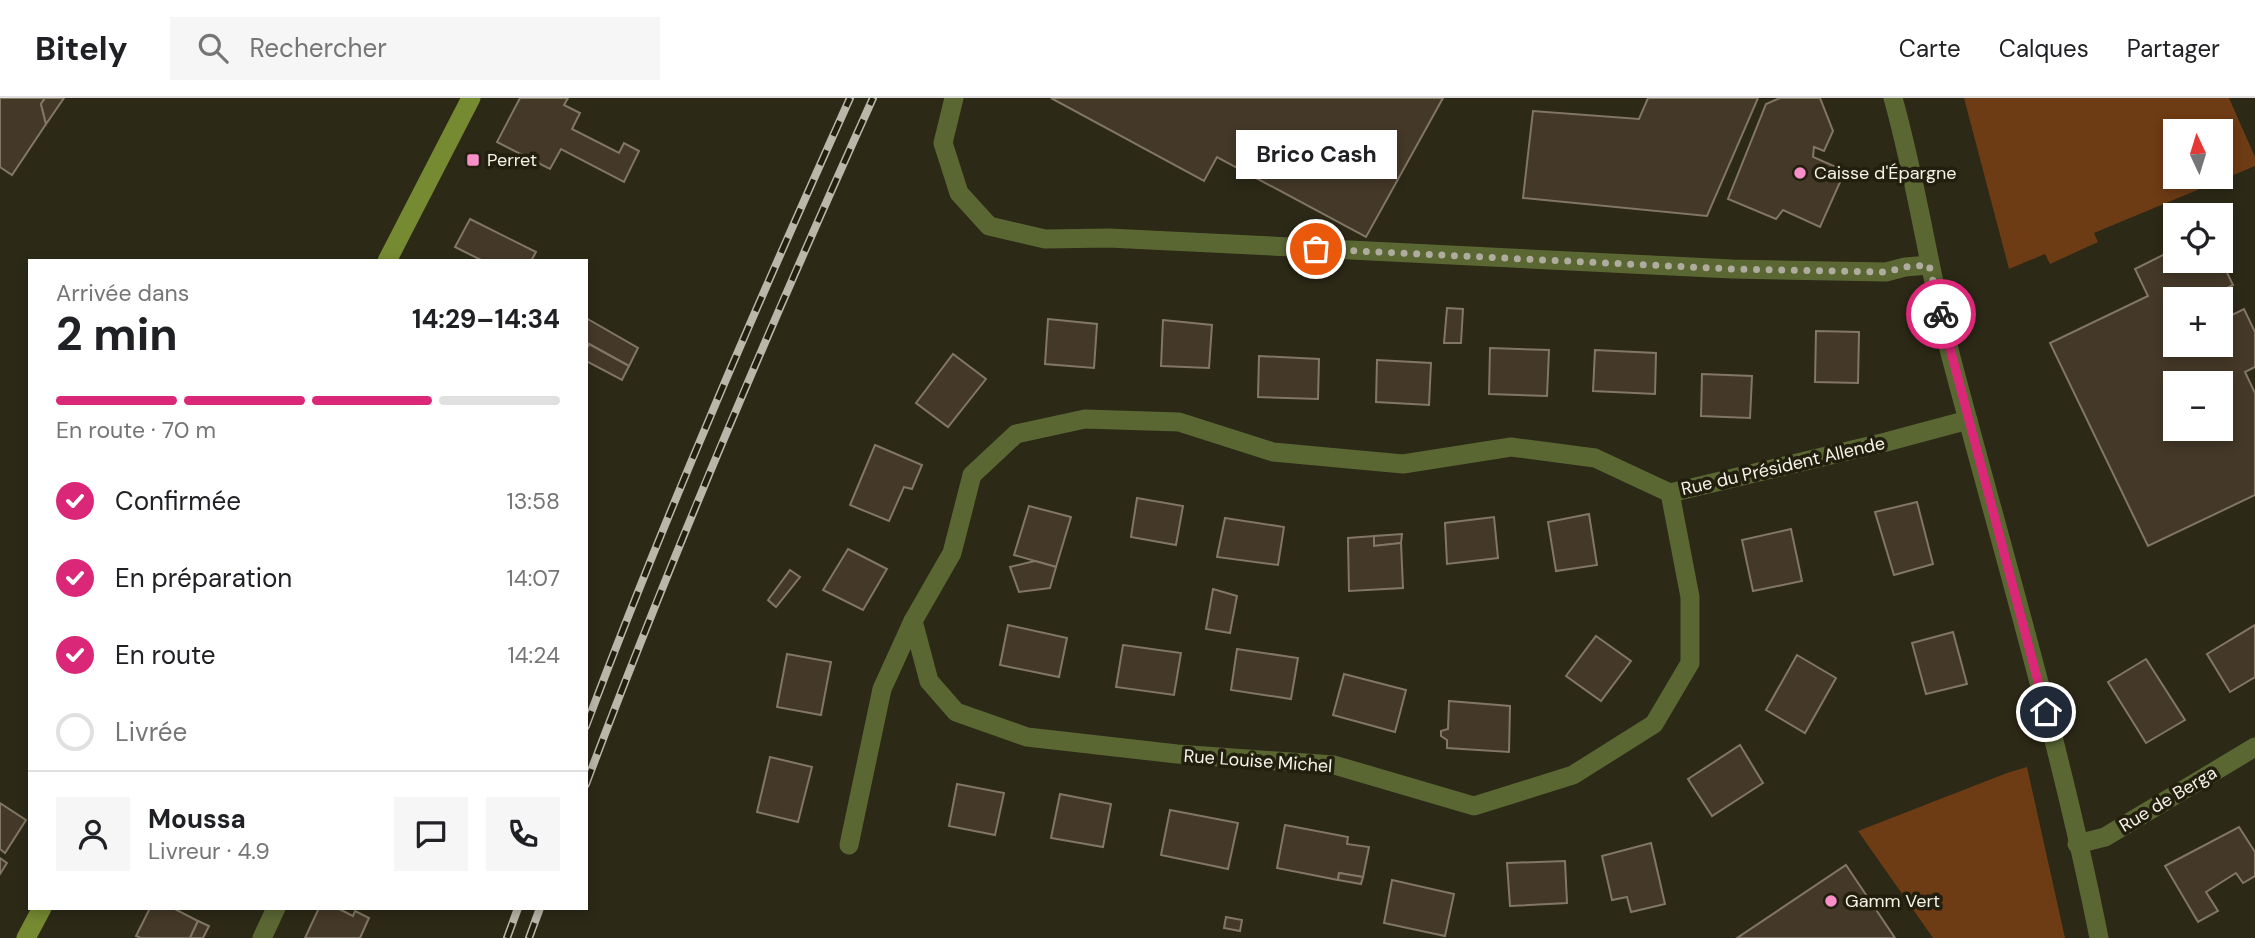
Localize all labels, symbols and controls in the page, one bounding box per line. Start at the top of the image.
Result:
search box [170,17,660,80]
text: Bitely [35,27,128,70]
icon: search [194,29,232,67]
text: Rechercher [250,31,387,65]
text: Carte [1899,33,1961,64]
text: Calques [1999,33,2089,64]
text: Partager [2127,33,2220,64]
north arrow [2163,119,2233,189]
map controls [2163,119,2233,441]
callout: Brico Cash [1236,130,1396,179]
text: Brico Cash [1256,139,1377,169]
place label: Perret [487,148,537,172]
marker: Perret [465,152,481,168]
place label: Caisse d'Épargne [1814,161,1957,185]
marker: Caisse d'Épargne [1792,165,1808,181]
button: locate [2163,203,2233,273]
pin [1286,219,1346,279]
icon: bag [1297,230,1335,268]
text: Arrivée dans [56,278,189,308]
courier [1906,279,1976,349]
button: + [2163,287,2233,357]
icon: bike [1922,295,1960,333]
text: 14:29–14:34 [412,302,560,336]
text: 2 min [56,304,178,364]
button: − [2163,371,2233,441]
text: En route · 70 m [56,415,216,445]
street label: Rue du Président Allende [1679,431,1887,501]
icon: check [56,482,94,520]
text: Confirmée [115,484,241,518]
text: 13:58 [507,486,560,516]
icon: check [56,559,94,597]
text: En préparation [115,561,292,595]
text: 14:07 [507,563,560,593]
icon: check [56,636,94,674]
text: En route [115,638,216,672]
text: 14:24 [507,640,560,670]
pin [2016,682,2076,742]
icon: home [2027,693,2065,731]
text: Livrée [115,715,187,749]
street label: Rue Louise Michel [1183,744,1333,778]
street label: Rue de Berga [2115,760,2221,838]
button: person [56,797,130,871]
button: chat [394,797,468,871]
button: phone [486,797,560,871]
text: Moussa [148,802,246,836]
text: Livreur · 4.9 [148,836,270,866]
place label: Gamm Vert [1845,889,1940,913]
marker: Gamm Vert [1823,893,1839,909]

